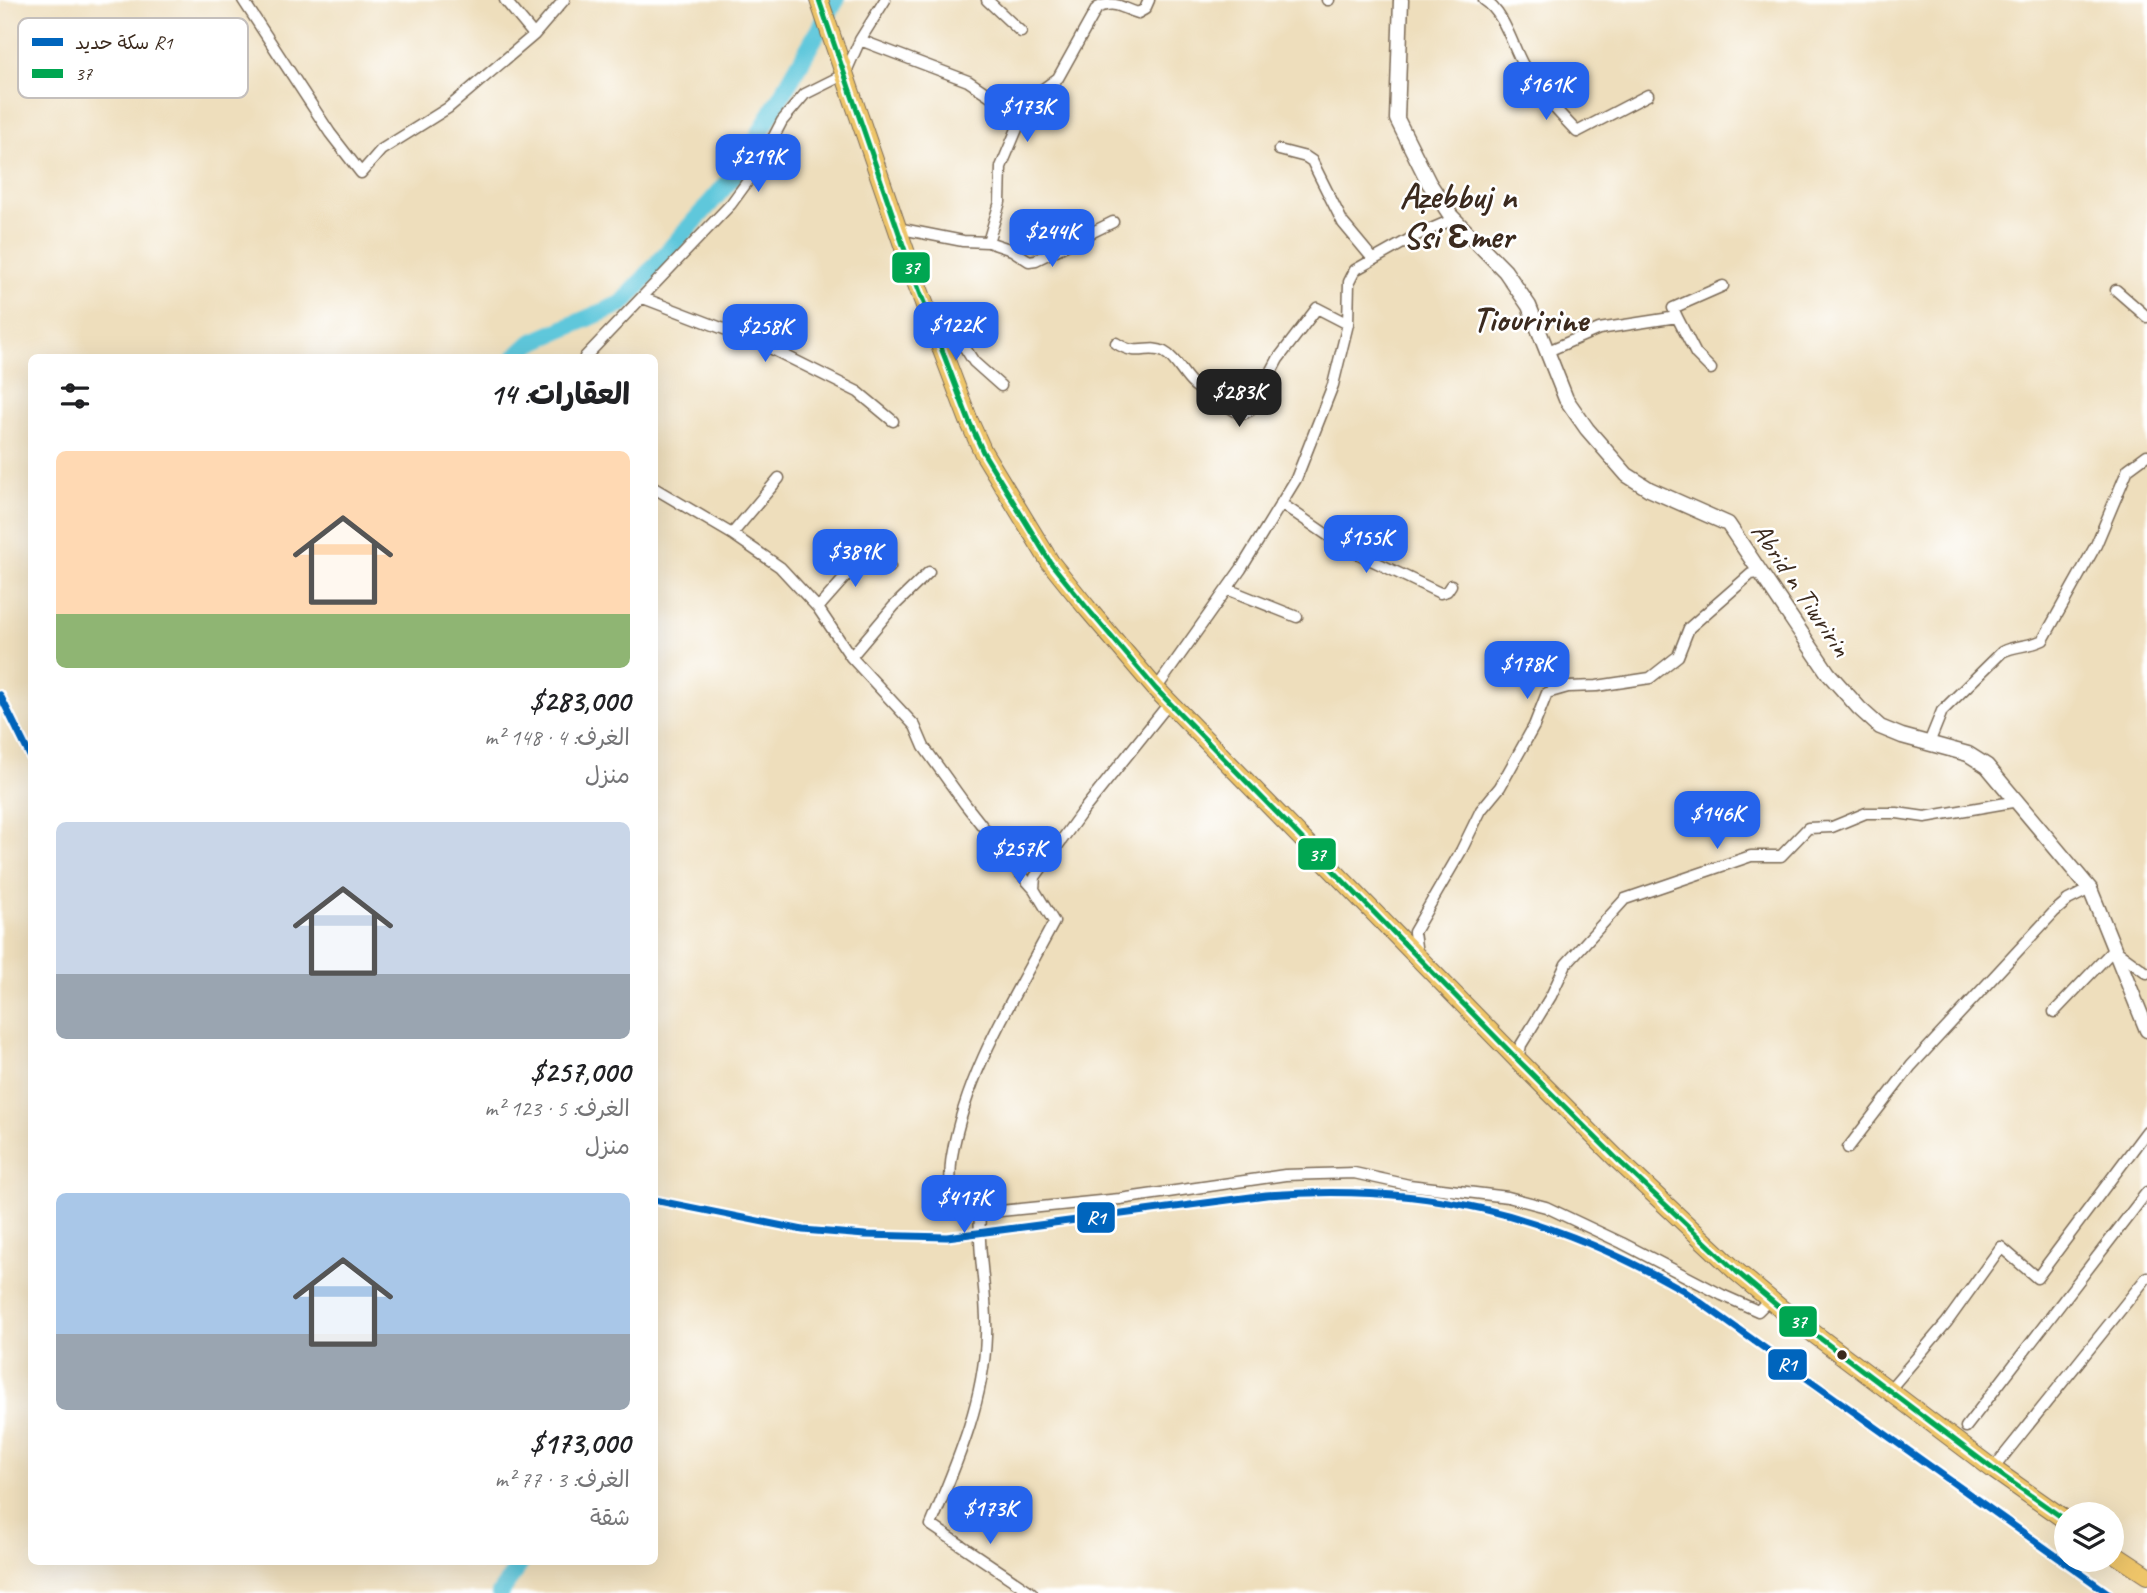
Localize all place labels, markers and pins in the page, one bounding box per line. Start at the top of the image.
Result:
pin: $161K [1497,62,1595,122]
pin: $173K [978,85,1076,144]
pin: $219K [709,134,807,194]
pin: $244K [1003,210,1101,269]
pin: $122K [907,302,1005,362]
pin: $258K [716,304,814,364]
pin: $283K [1190,370,1288,429]
pin: $155K [1317,516,1415,575]
pin: $389K [806,530,904,589]
pin: $178K [1478,642,1576,701]
pin: $146K [1668,792,1766,851]
pin: $257K [970,826,1068,886]
pin: $417K [915,1176,1013,1235]
unlabelled marker [1835,1348,1849,1362]
pin: $173K [941,1486,1039,1546]

